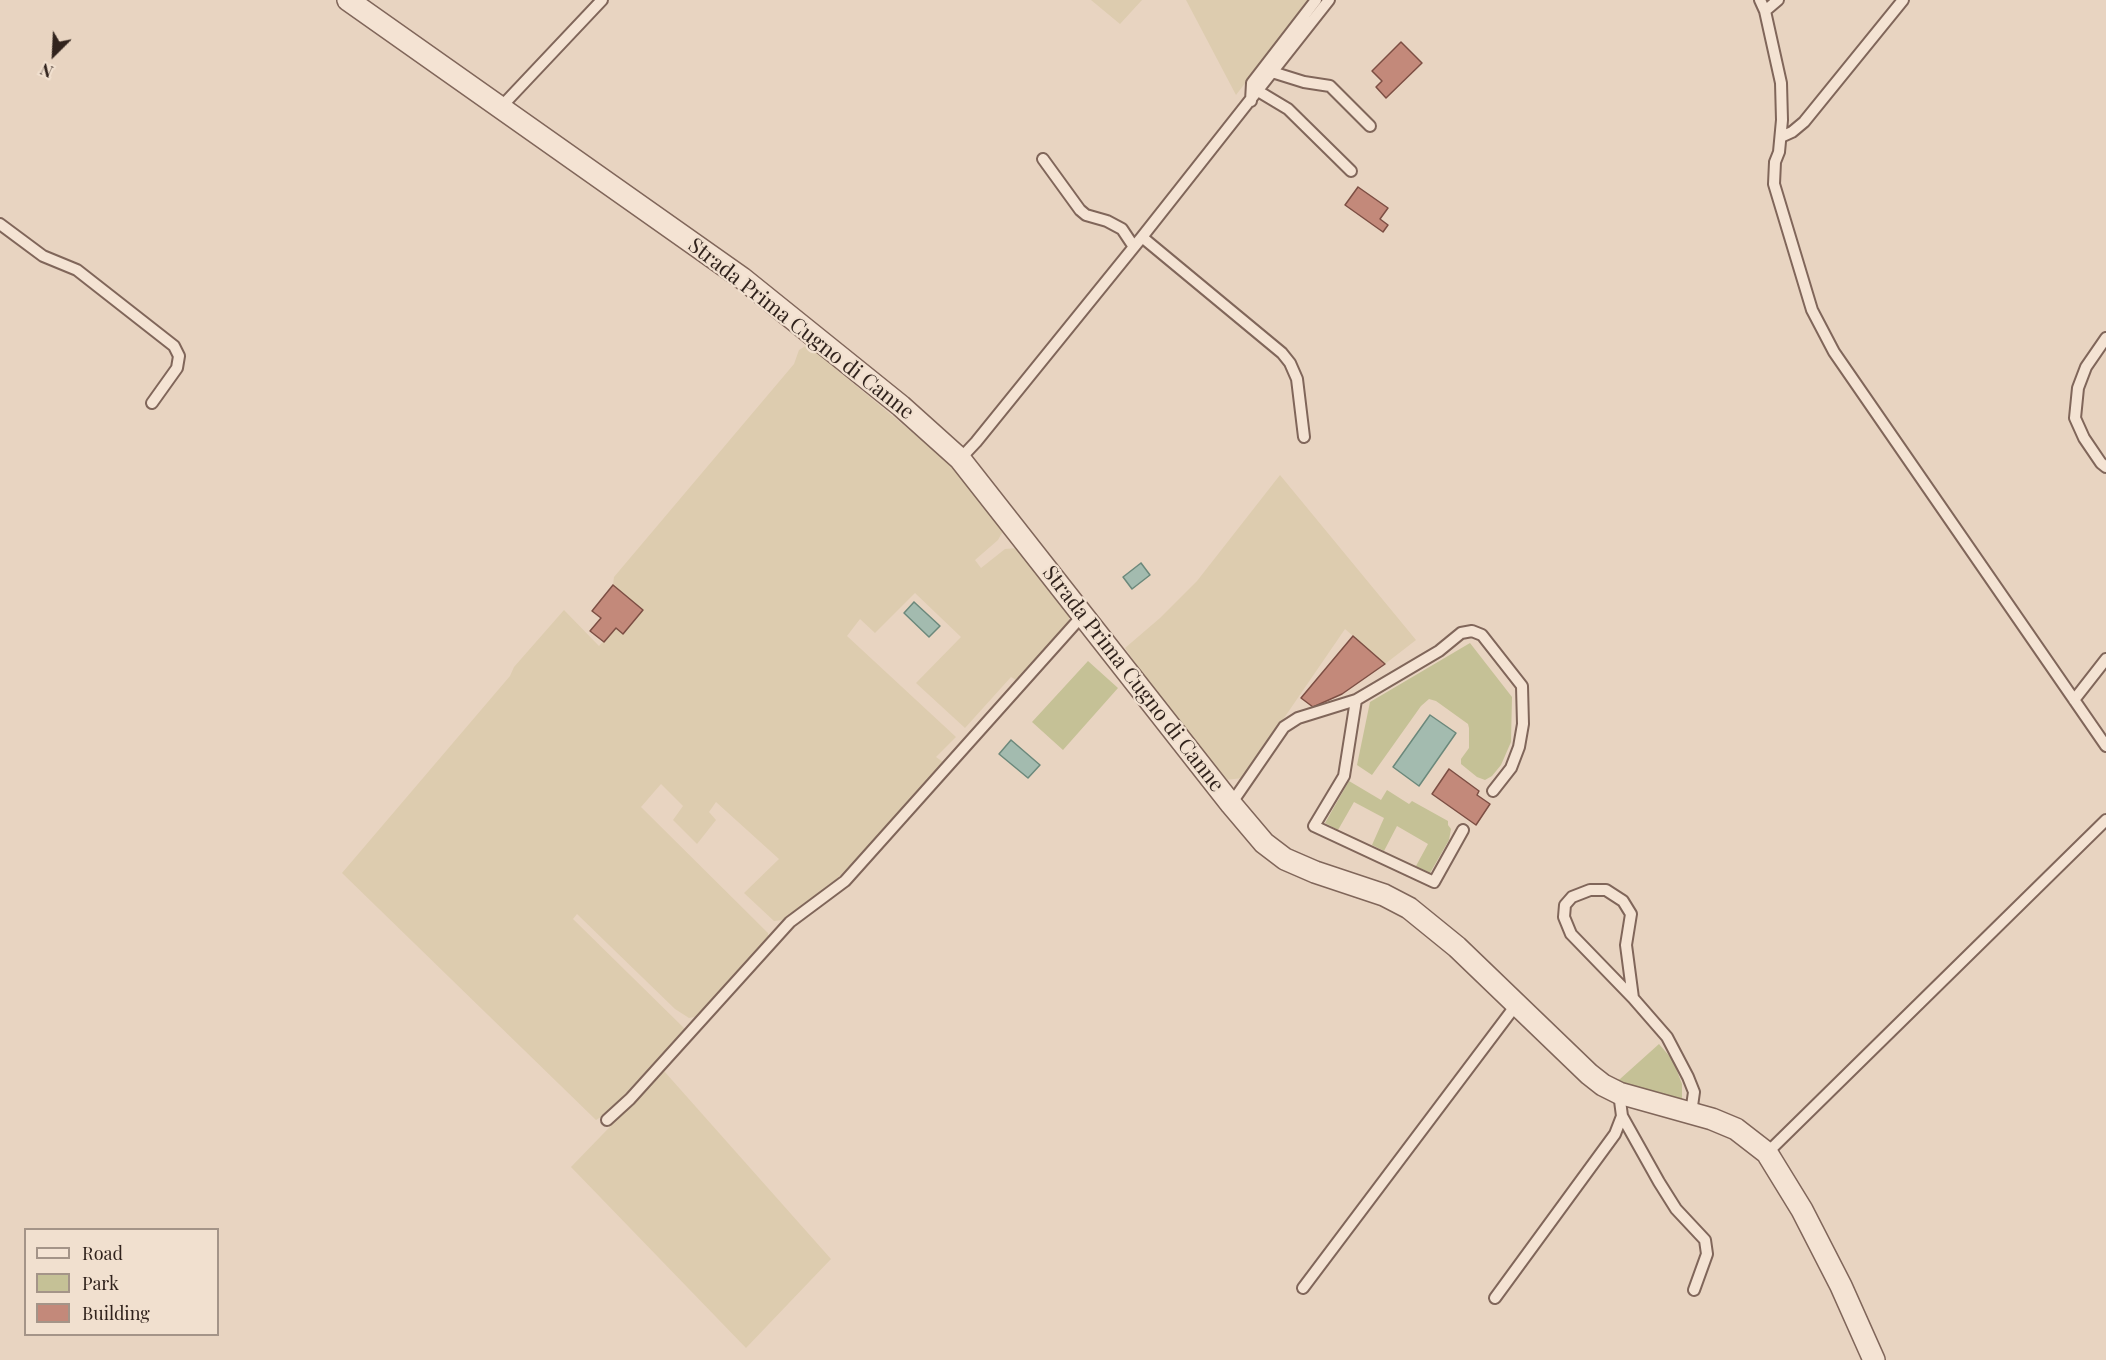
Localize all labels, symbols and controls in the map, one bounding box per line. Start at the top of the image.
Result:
north arrow [24,24,84,84]
text: N [37,59,56,83]
street label: Strada Prima Cugno di Canne [683,233,919,425]
street label: Strada Prima Cugno di Canne [1037,561,1229,797]
legend [24,1228,219,1336]
text: Road [82,1241,123,1265]
text: Park [82,1271,119,1295]
text: Building [82,1301,150,1325]

